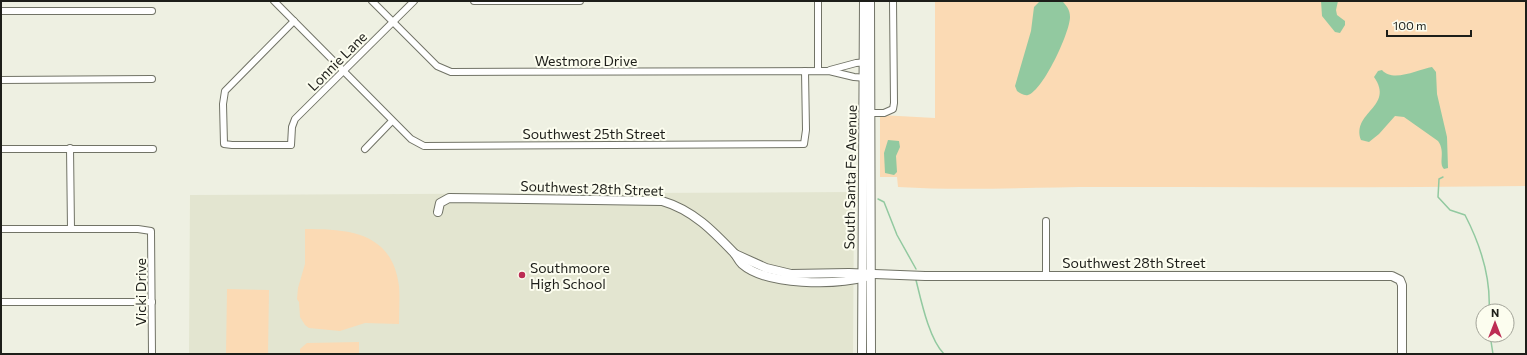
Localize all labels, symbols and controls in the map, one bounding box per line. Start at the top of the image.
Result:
scale bar [1387,12,1471,38]
text: 100 m [1393,18,1427,32]
street label: Lonnie Lane [304,28,370,94]
street label: Westmore Drive [535,52,637,69]
street label: South Santa Fe Avenue [840,105,860,249]
street label: Southwest 25th Street [523,125,666,142]
street label: Southwest 28th Street [520,177,664,199]
street label: Southwest 28th Street [1062,254,1206,271]
street label: Vicki Drive [132,258,149,326]
place label: Southmoore High School [530,259,610,292]
marker: Southmoore High School [517,270,527,280]
north arrow [1475,303,1515,343]
text: N [1491,306,1499,319]

